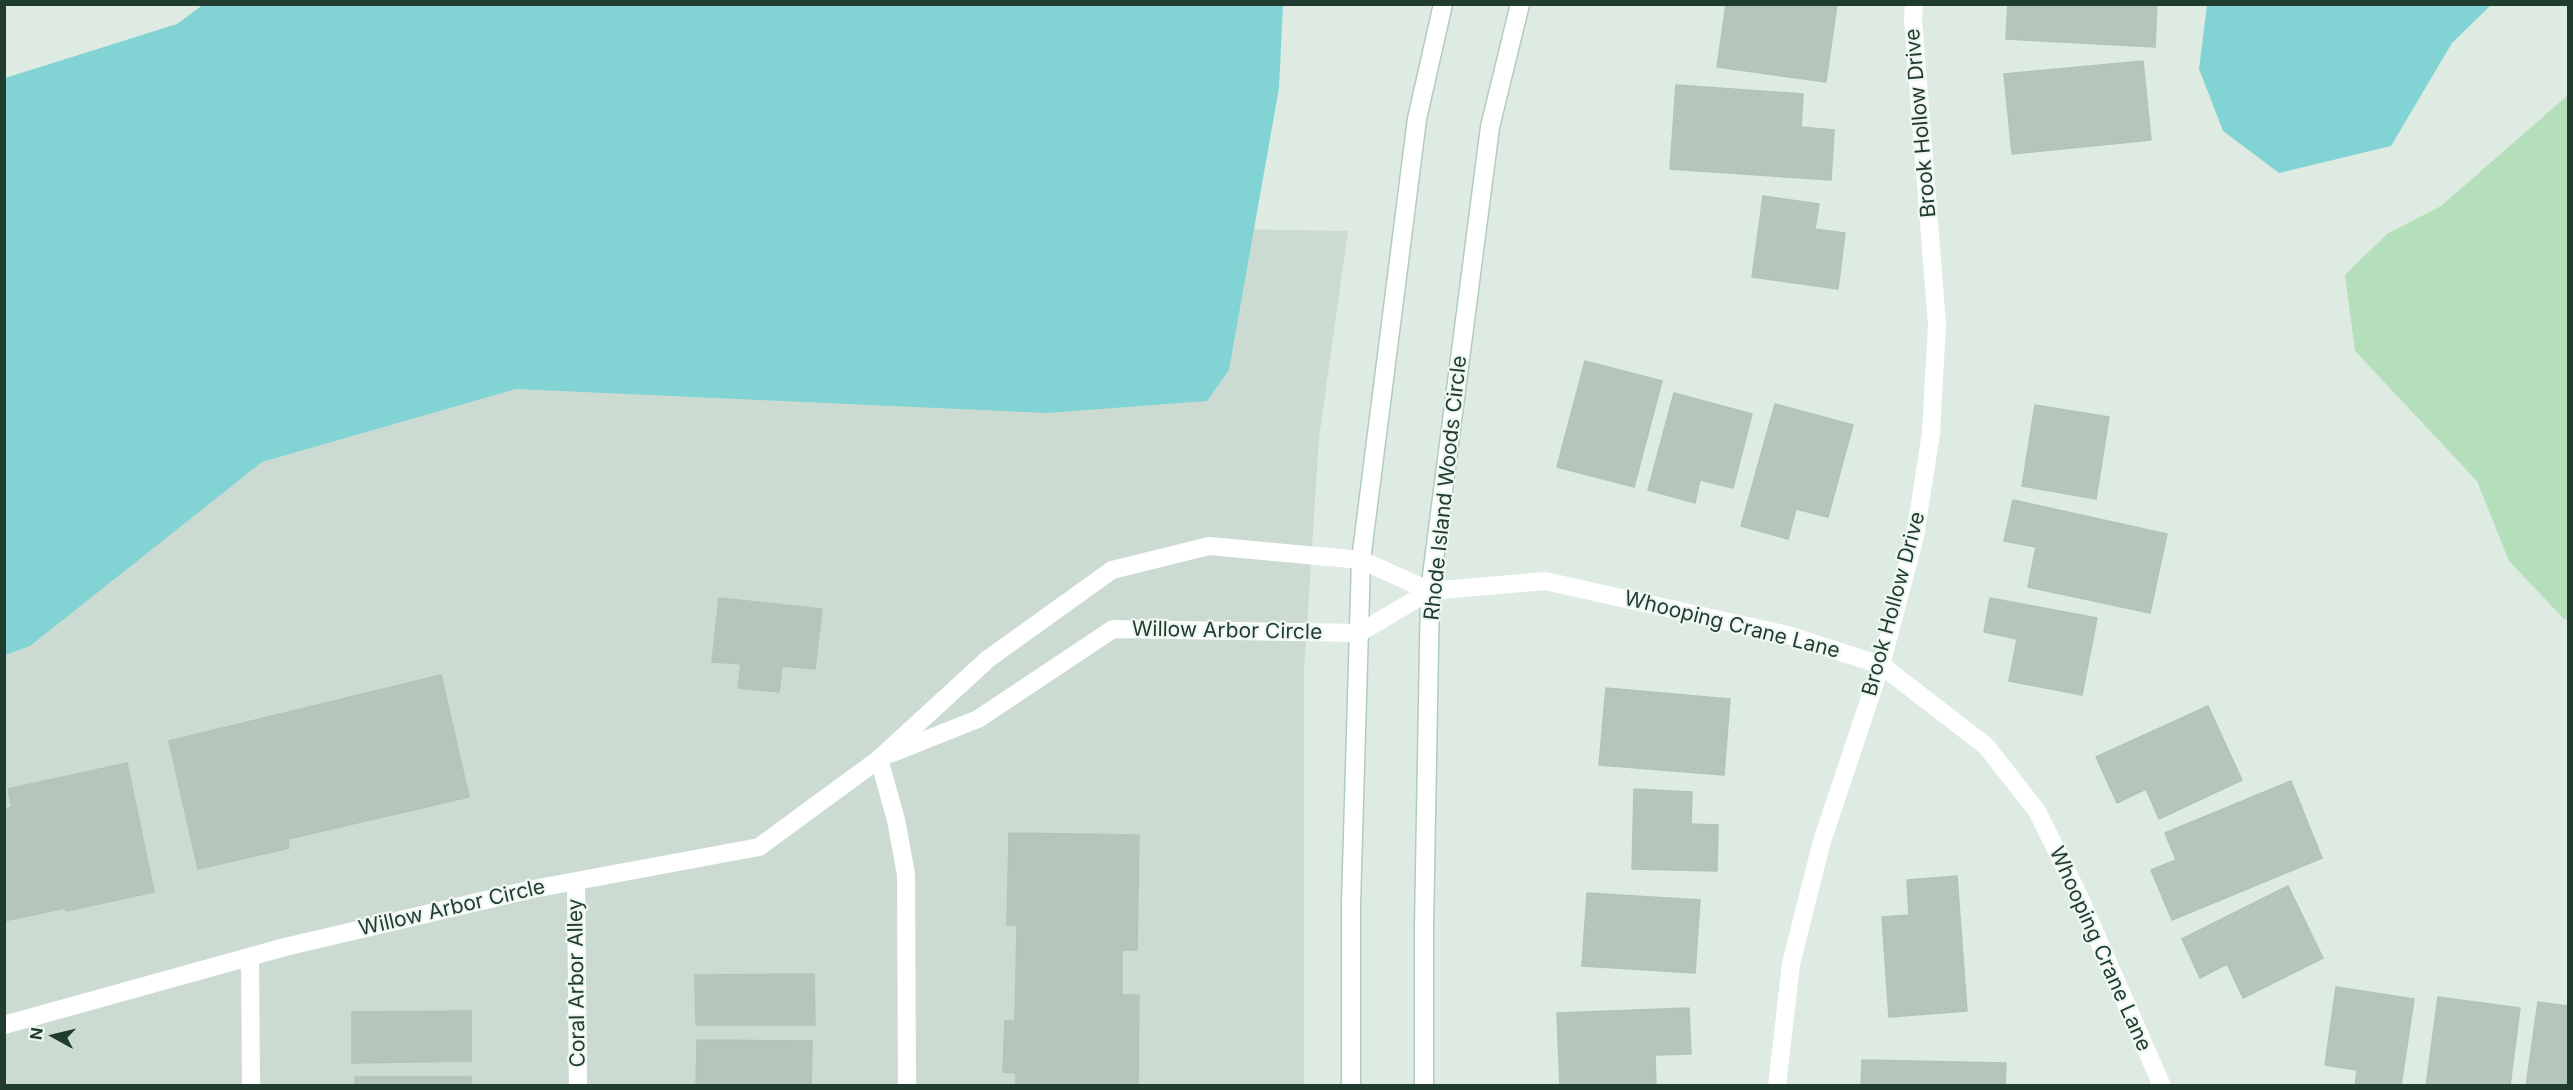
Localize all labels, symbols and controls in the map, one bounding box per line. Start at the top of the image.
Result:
street label: Brook Hollow Drive [1900,27,1942,219]
street label: Rhode Island Woods Circle [1420,354,1472,622]
street label: Brook Hollow Drive [1857,509,1931,699]
street label: Whooping Crane Lane [1622,586,1842,664]
street label: Willow Arbor Circle [1132,617,1322,645]
street label: Whooping Crane Lane [2043,843,2157,1055]
street label: Willow Arbor Circle [356,874,548,942]
street label: Coral Arbor Alley [563,898,591,1068]
north arrow [24,1006,84,1066]
text: N [25,1026,47,1041]

